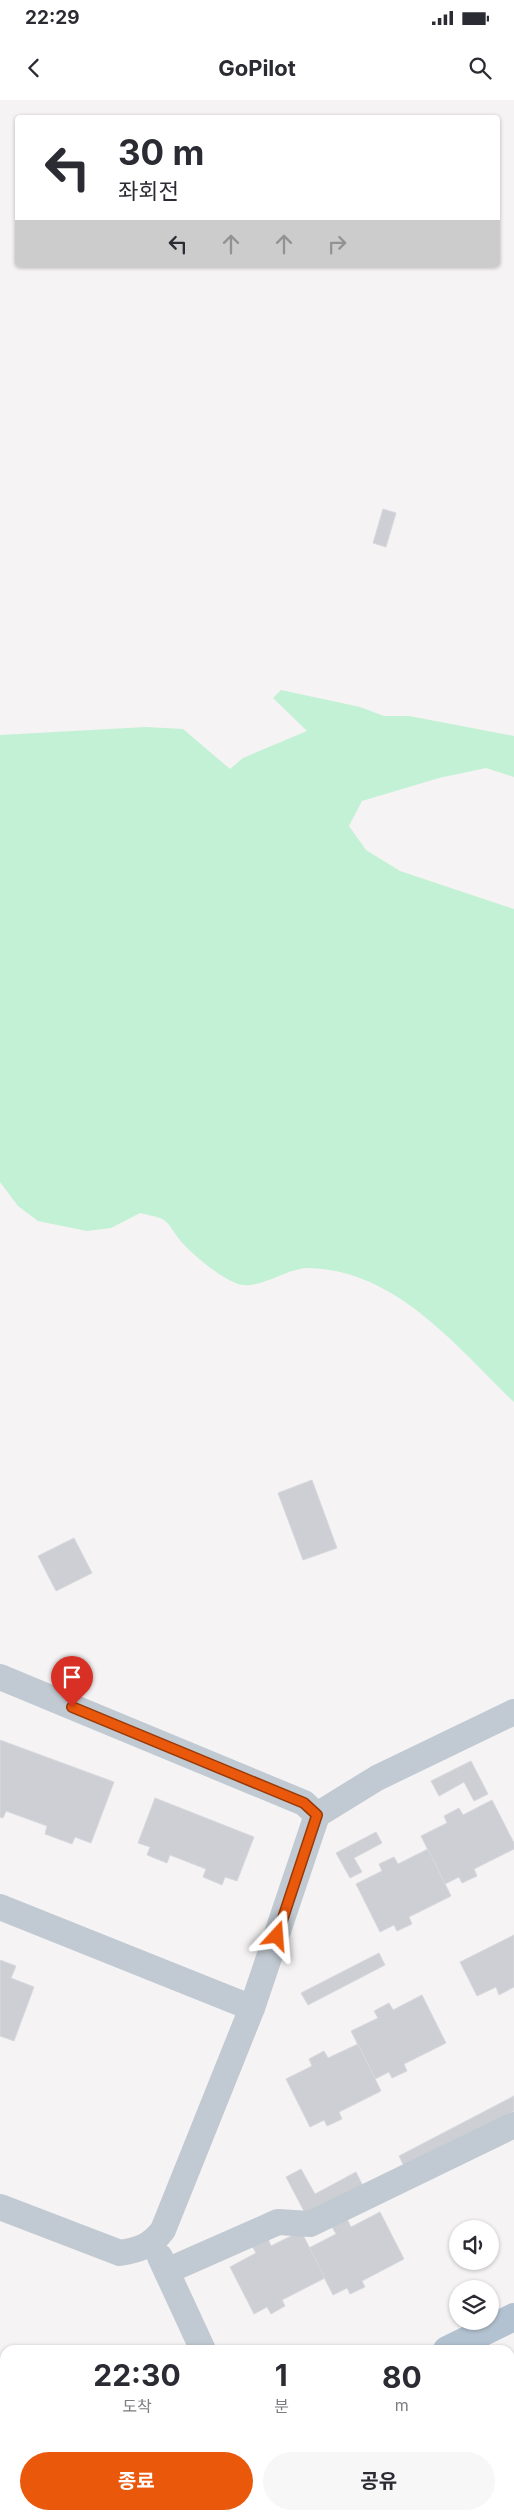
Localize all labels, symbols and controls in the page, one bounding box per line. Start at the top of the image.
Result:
text: 22:29 [25,6,80,29]
icon: back [20,54,48,82]
icon: search [466,54,494,82]
text: GoPilot [218,55,296,81]
text: 30 m [118,131,204,173]
icon: left [35,135,100,200]
text: 좌회전 [118,178,179,204]
icon: left [164,230,192,258]
icon: ahead [217,230,245,258]
icon: ahead [270,230,298,258]
icon: right [323,230,351,258]
pin [51,1656,93,1707]
icon: arrive [58,1663,86,1691]
position arrow [250,1909,302,1961]
map controls [449,2220,499,2330]
button: sound [449,2220,499,2270]
button: layers [449,2280,499,2330]
text: 22:30 [93,2357,181,2393]
text: 1 [275,2357,288,2393]
text: 80 [382,2359,422,2395]
text: m [395,2395,409,2415]
text: 도착 [122,2396,152,2416]
text: 분 [274,2396,289,2416]
button: 종료 [20,2452,253,2510]
button: 공유 [263,2452,495,2510]

